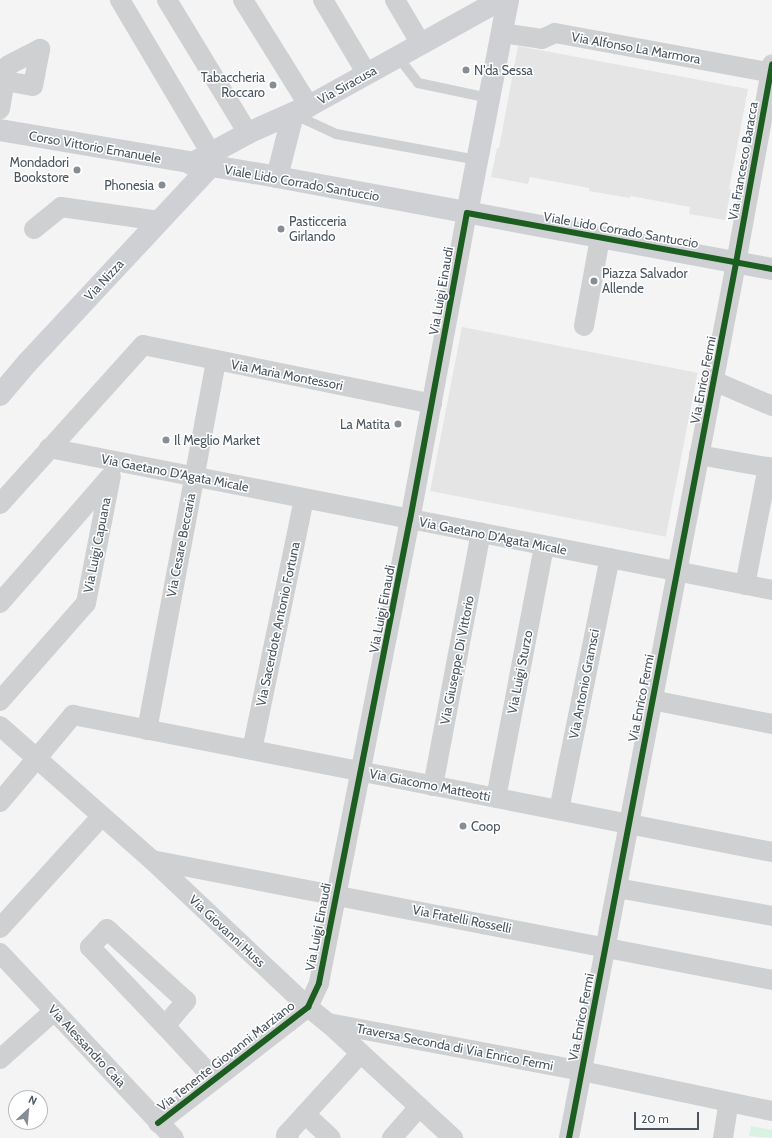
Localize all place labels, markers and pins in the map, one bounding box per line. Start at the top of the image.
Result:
place label: N'da Sessa [474,62,533,78]
marker: N'da Sessa [461,65,471,75]
place label: Tabaccheria Roccaro [201,70,265,101]
marker: Tabaccheria Roccaro [268,80,278,90]
place label: Mondadori Bookstore [9,155,69,186]
marker: Mondadori Bookstore [72,165,82,175]
place label: Phonesia [104,177,154,193]
marker: Phonesia [157,180,167,190]
place label: Pasticceria Girlando [289,214,346,245]
marker: Pasticceria Girlando [276,224,286,234]
place label: Piazza Salvador Allende [602,266,688,297]
marker: Piazza Salvador Allende [589,276,599,286]
place label: La Matita [340,416,390,432]
marker: La Matita [393,419,403,429]
place label: Il Meglio Market [174,432,260,448]
marker: Il Meglio Market [161,435,171,445]
place label: Coop [471,818,500,834]
marker: Coop [458,821,468,831]

